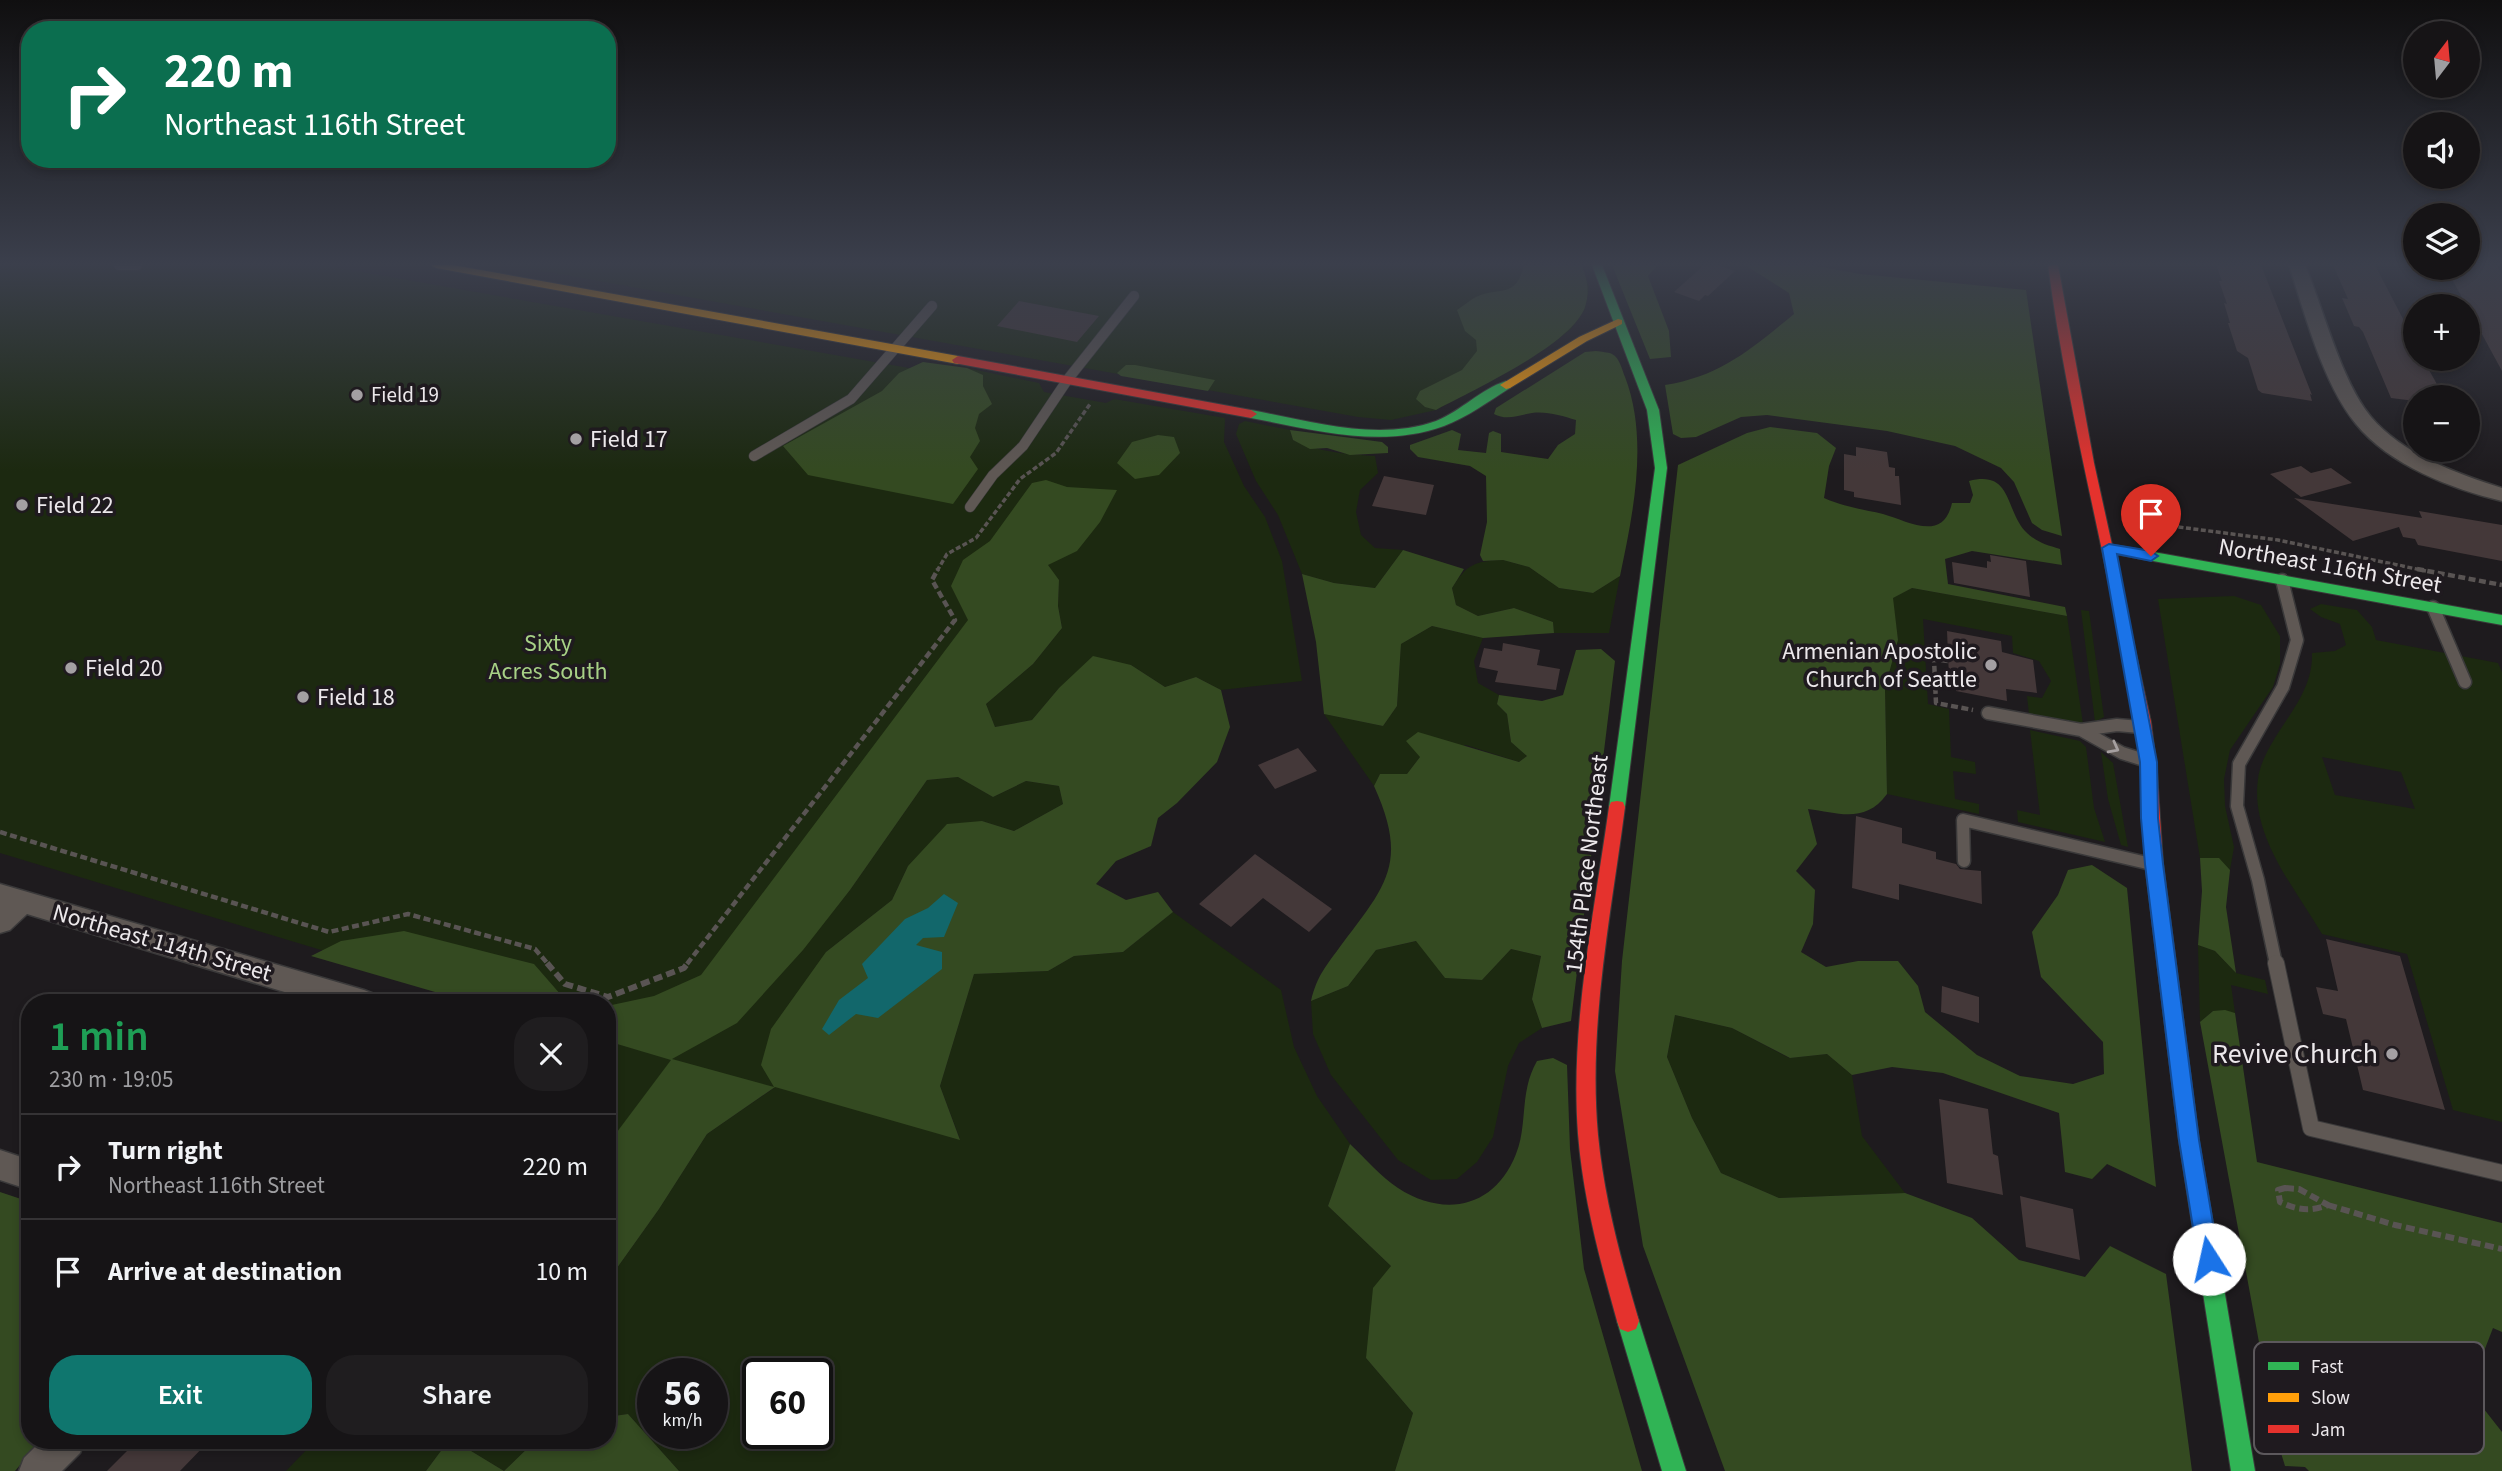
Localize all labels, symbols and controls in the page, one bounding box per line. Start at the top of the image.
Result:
north arrow [2403,21,2480,98]
map controls [2403,21,2480,462]
text: 220 m [164,37,293,107]
icon: right [49,49,140,140]
text: Northeast 116th Street [164,102,465,148]
button: sound [2403,112,2480,189]
button: layers [2403,203,2480,280]
button: + [2403,294,2480,371]
place label: Field 19 [371,380,439,410]
button: − [2403,385,2480,462]
marker: Field 19 [349,387,365,403]
place label: Field 17 [590,422,668,457]
marker: Field 17 [568,431,584,447]
pin [2121,484,2181,556]
place label: Field 22 [36,488,114,523]
icon: arrive [2132,495,2170,533]
marker: Field 22 [14,497,30,513]
street label: Northeast 116th Street [2216,529,2444,603]
park label: Sixty Acres South [489,626,607,689]
place label: Armenian Apostolic Church of Seattle [1782,634,1977,697]
place label: Field 20 [85,651,163,686]
marker: Armenian Apostolic Church of Seattle [1983,657,1999,673]
marker: Field 20 [63,660,79,676]
place label: Field 18 [317,680,395,715]
marker: Field 18 [295,689,311,705]
one-way arrow [2107,740,2119,753]
street label: 154th Place Northeast [1556,753,1618,975]
street label: Northeast 114th Street [49,895,275,991]
text: 1 min [49,1007,149,1067]
button: close [514,1017,588,1091]
place label: Revive Church [2212,1034,2378,1074]
marker: Revive Church [2384,1046,2400,1062]
text: 230 m · 19:05 [49,1063,173,1096]
text: Turn right [108,1132,223,1169]
icon: right [49,1148,87,1186]
text: 220 m [522,1148,588,1185]
text: Northeast 116th Street [108,1169,325,1202]
position arrow [2172,1222,2246,1296]
icon: arrive [49,1253,87,1291]
text: Arrive at destination [108,1253,342,1290]
text: 10 m [535,1253,588,1290]
legend [2254,1342,2484,1454]
text: Fast [2311,1354,2344,1381]
button: Exit [49,1355,312,1435]
button: Share [326,1355,588,1435]
speed limit sign: 60 [742,1358,833,1449]
text: 56 [664,1369,701,1419]
text: Slow [2311,1385,2350,1412]
text: km/h [663,1408,702,1433]
text: Jam [2311,1417,2345,1444]

